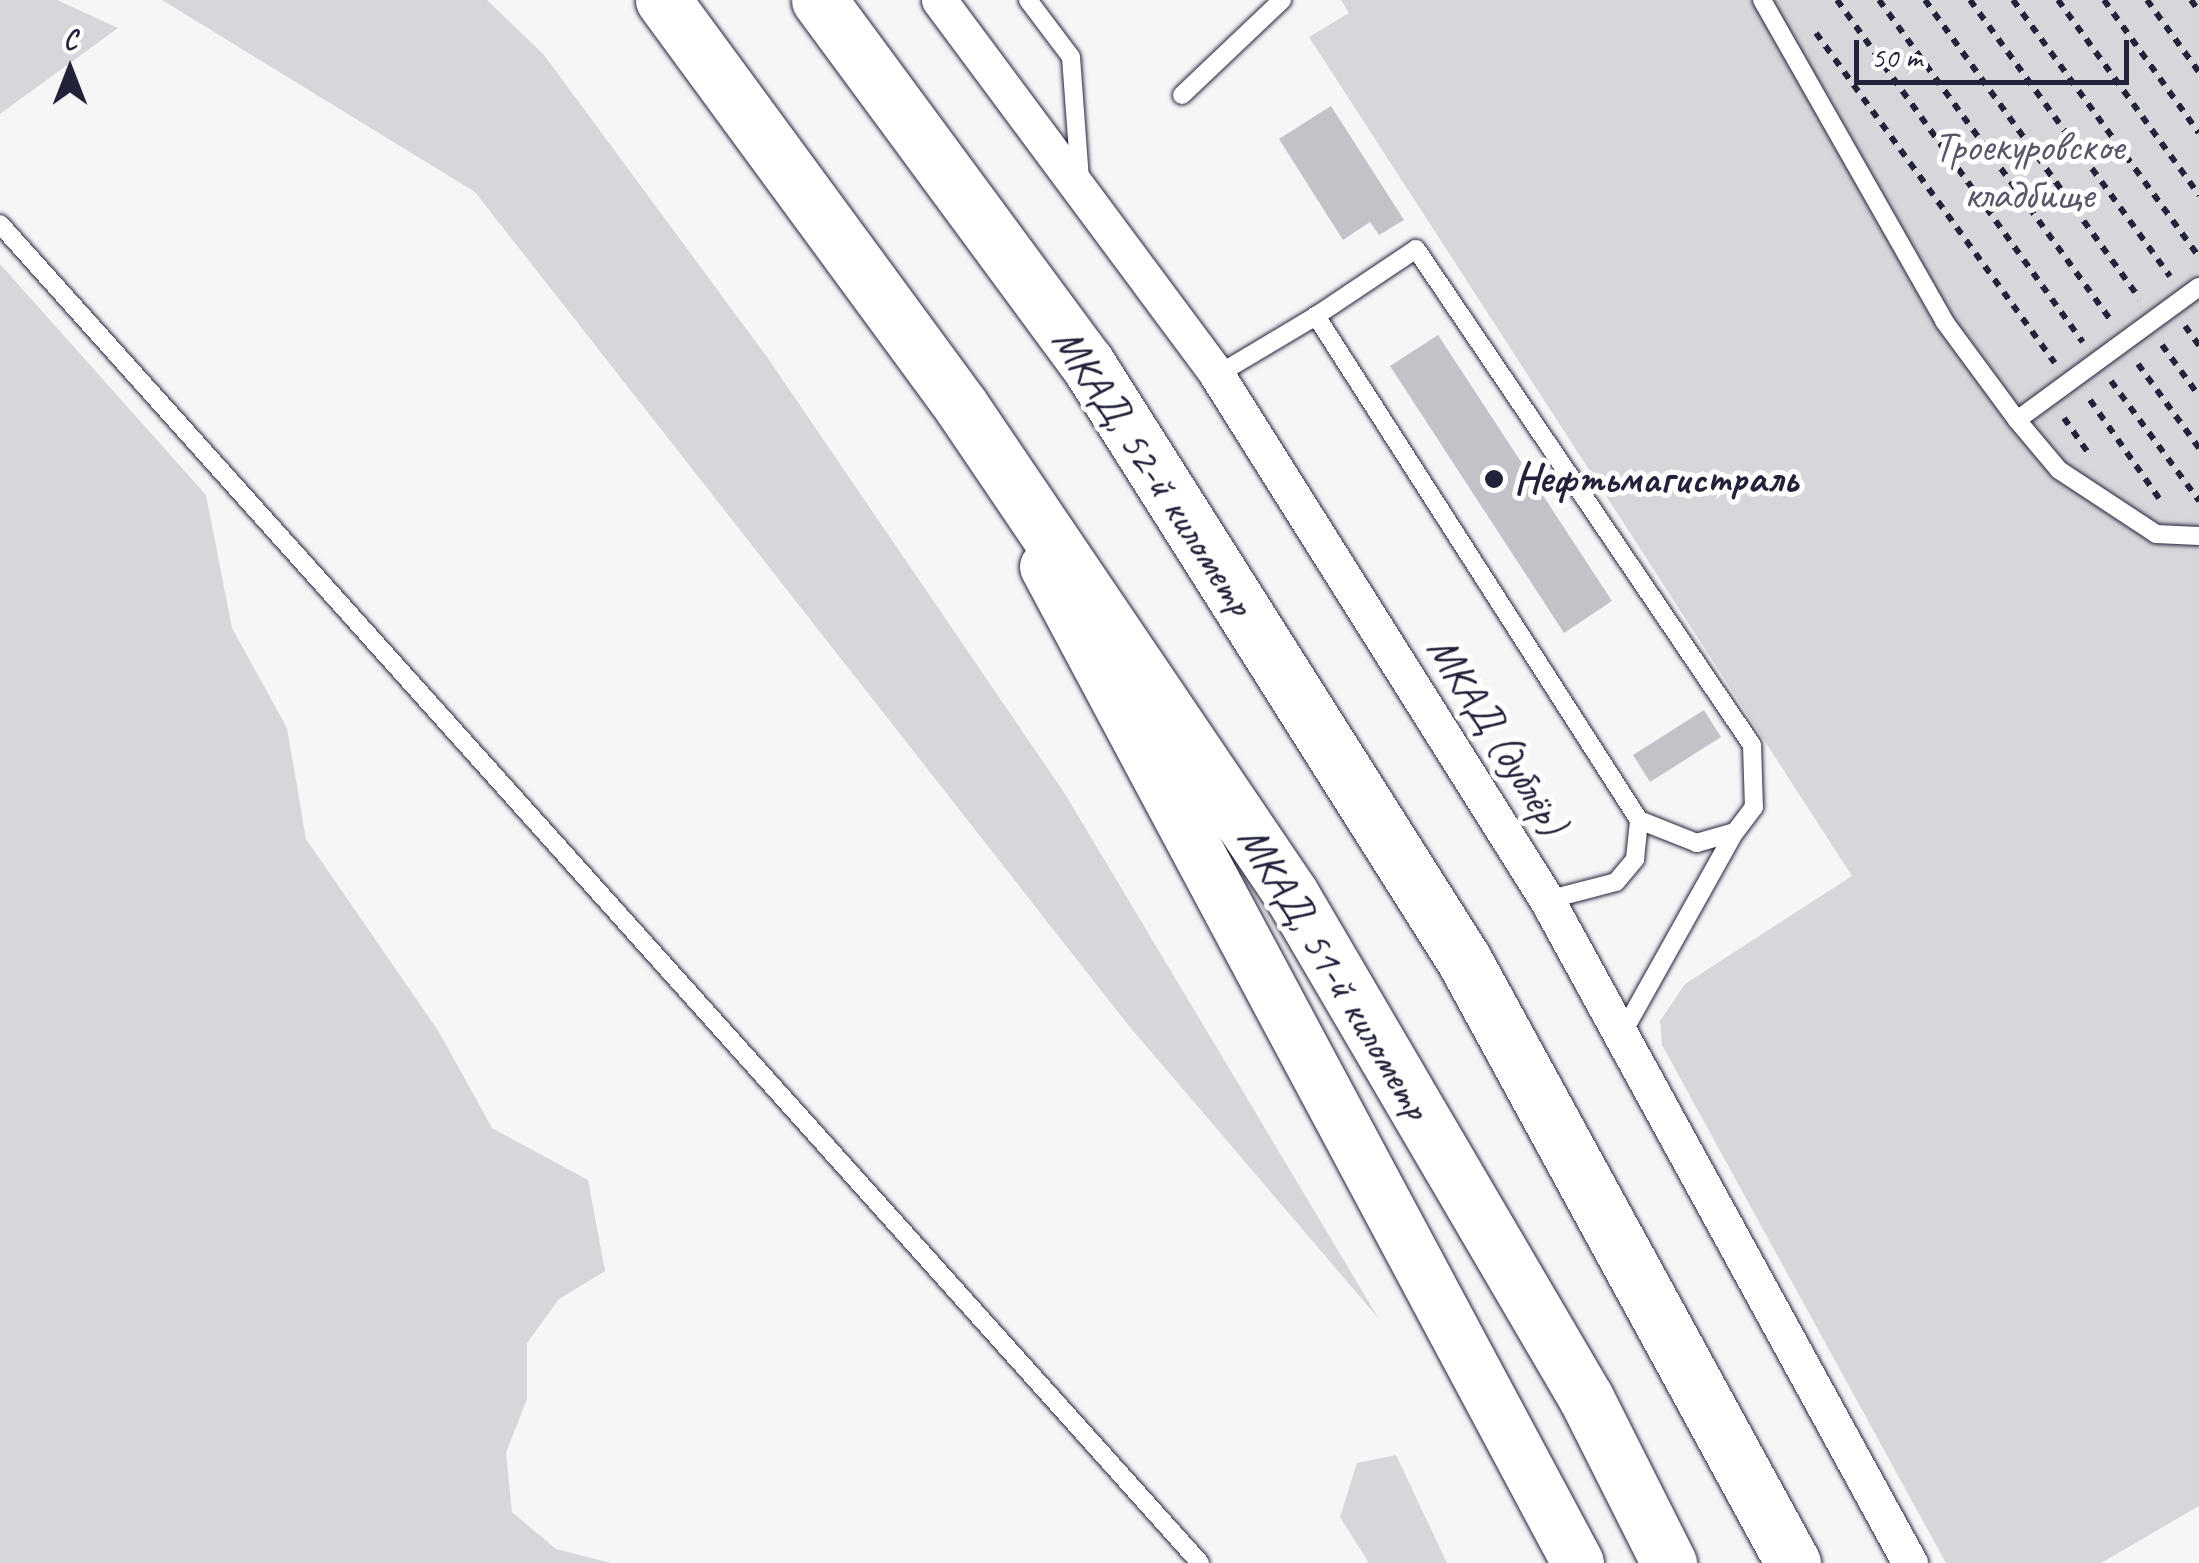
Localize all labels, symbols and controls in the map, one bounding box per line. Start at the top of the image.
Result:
north arrow [20,20,120,120]
scale bar [1859,20,2134,82]
text: С [63,22,77,57]
text: 50 m [1871,38,1922,76]
park label: Троекуровское кладбище [1934,122,2124,220]
street label: МКАД, 52-й километр [1041,319,1265,625]
place label: Нефтьмагистраль [1514,454,1798,504]
marker: Нефтьмагистраль [1483,468,1505,490]
street label: МКАД (дублёр) [1416,627,1578,845]
street label: МКАД, 51-й километр [1227,817,1441,1129]

